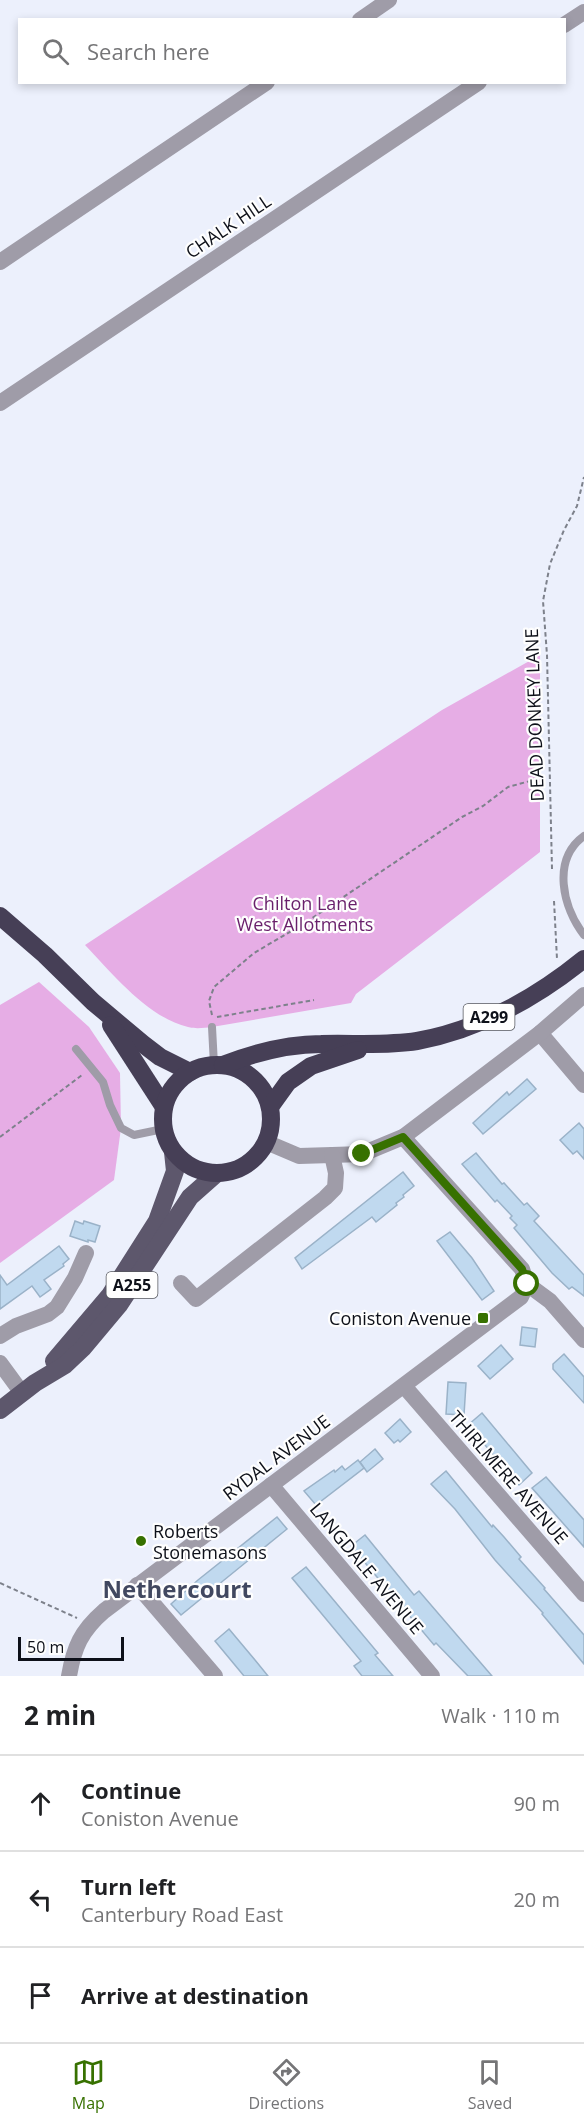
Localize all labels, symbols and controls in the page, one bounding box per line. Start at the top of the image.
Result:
search box [18,18,566,84]
icon: search [39,35,72,68]
text: Search here [87,36,210,66]
street label: CHALK HILL [181,189,275,263]
street label: DEAD DONKEY LANE [519,628,549,802]
park label: Chilton Lane West Allotments [237,891,373,936]
road number: A299 [464,1004,514,1030]
route end [348,1140,374,1166]
route start [513,1270,539,1296]
road number: A255 [106,1272,158,1298]
place label: Coniston Avenue [329,1306,471,1330]
marker: Coniston Avenue [476,1311,490,1325]
street label: THIRLMERE AVENUE [444,1405,574,1549]
street label: RYDAL AVENUE [217,1409,335,1505]
street label: LANGDALE AVENUE [305,1497,429,1639]
place label: Roberts Stonemasons [153,1519,267,1564]
marker: Roberts Stonemasons [134,1534,148,1548]
district label: Nethercourt [102,1572,252,1605]
scale bar [18,1634,124,1662]
text: 50 m [27,1636,64,1658]
text: 2 min [24,1697,96,1733]
text: Walk · 110 m [441,1702,560,1729]
text: Continue [81,1775,181,1805]
icon: ahead [24,1787,57,1820]
text: 90 m [513,1790,560,1817]
text: Coniston Avenue [81,1805,239,1832]
text: Turn left [81,1871,176,1901]
icon: left [24,1883,57,1916]
text: 20 m [513,1886,560,1913]
text: Canterbury Road East [81,1901,283,1928]
icon: arrive [24,1979,57,2012]
text: Arrive at destination [81,1980,309,2010]
tab: Map [72,2056,105,2114]
tab: Directions [248,2056,324,2114]
tab: Saved [468,2056,512,2114]

